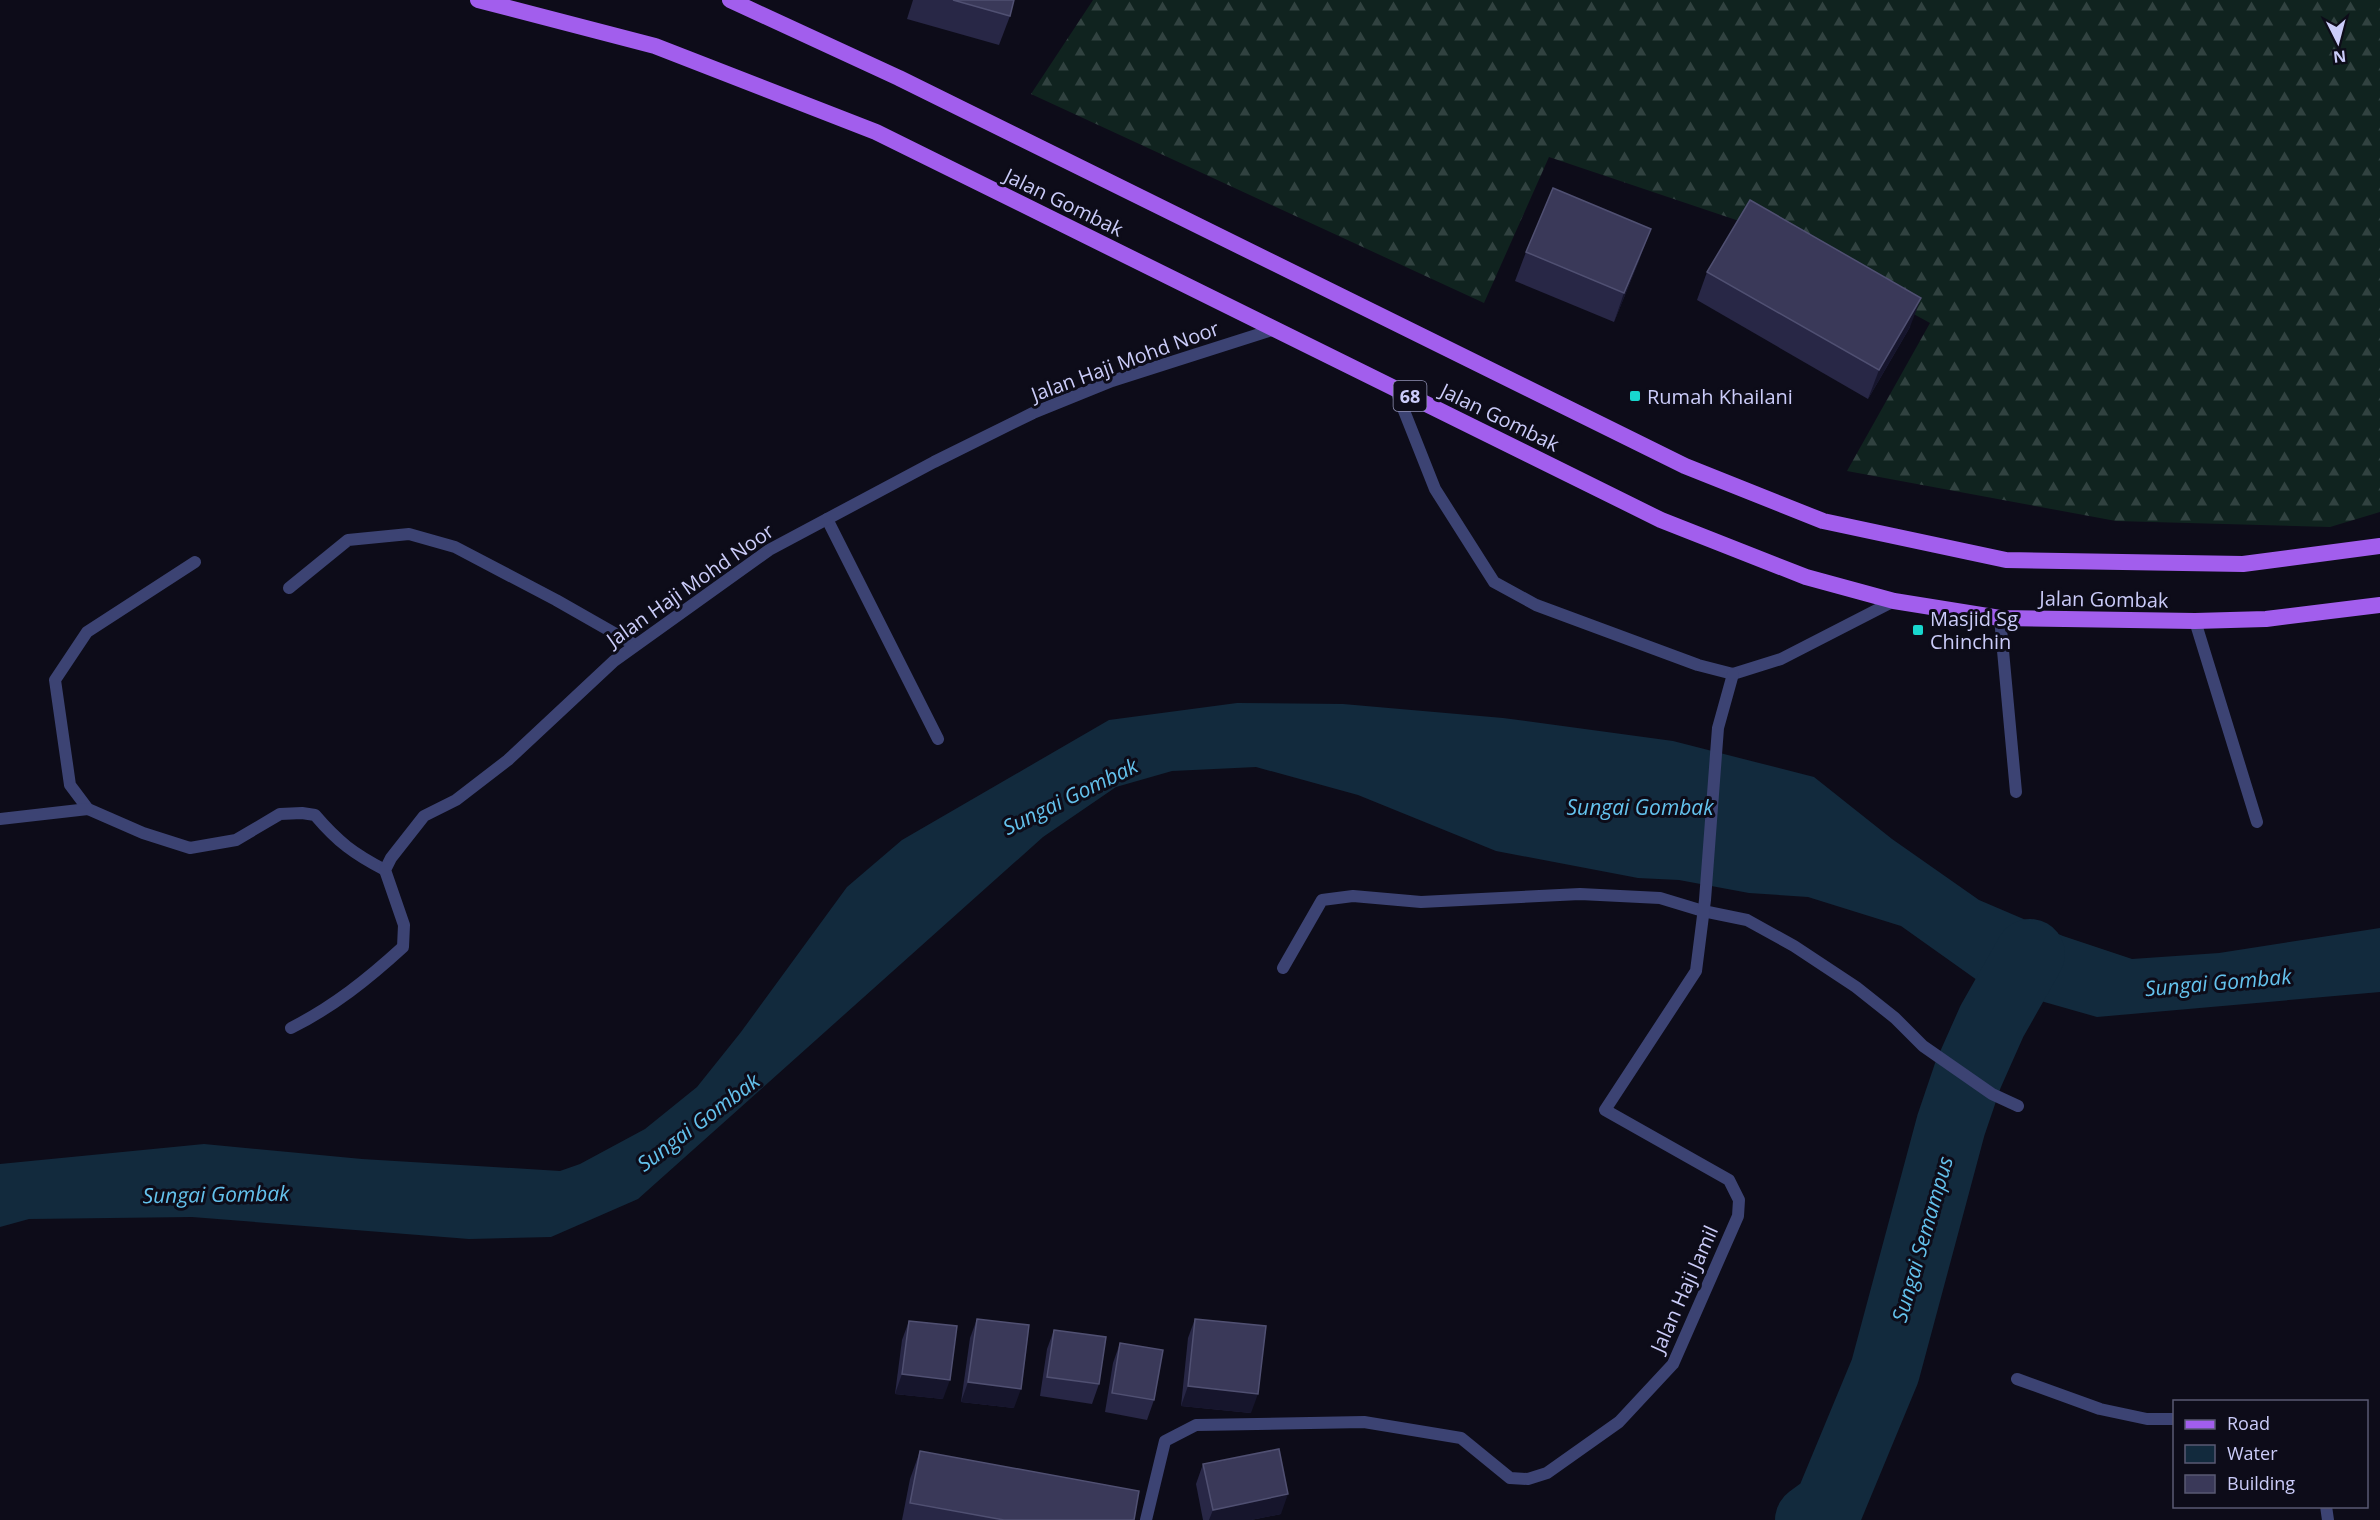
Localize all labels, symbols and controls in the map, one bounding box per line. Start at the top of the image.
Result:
north arrow [2308,12,2368,72]
text: N [2332,45,2347,69]
street label: Jalan Gombak [998,161,1128,243]
street label: Jalan Haji Mohd Noor [1025,314,1223,408]
street label: Jalan Gombak [1434,376,1564,458]
road number: 68 [1394,381,1426,411]
place label: Rumah Khailani [1647,383,1793,410]
marker: Rumah Khailani [1628,389,1642,403]
street label: Jalan Haji Mohd Noor [599,517,779,654]
street label: Jalan Gombak [2037,584,2169,614]
place label: Masjid Sg Chinchin [1930,605,2018,655]
marker: Masjid Sg Chinchin [1911,623,1925,637]
water label: Sungai Gombak [998,751,1143,841]
water label: Sungai Gombak [1567,793,1714,821]
water label: Sungai Gombak [2144,962,2293,1002]
water label: Sungai Gombak [631,1066,766,1177]
water label: Sungai Semampus [1885,1153,1959,1325]
water label: Sungai Gombak [142,1179,290,1209]
street label: Jalan Haji Jamil [1643,1221,1724,1359]
legend [2173,1400,2368,1508]
text: Road [2227,1411,2270,1435]
text: Water [2227,1441,2278,1465]
text: Building [2227,1471,2295,1495]

